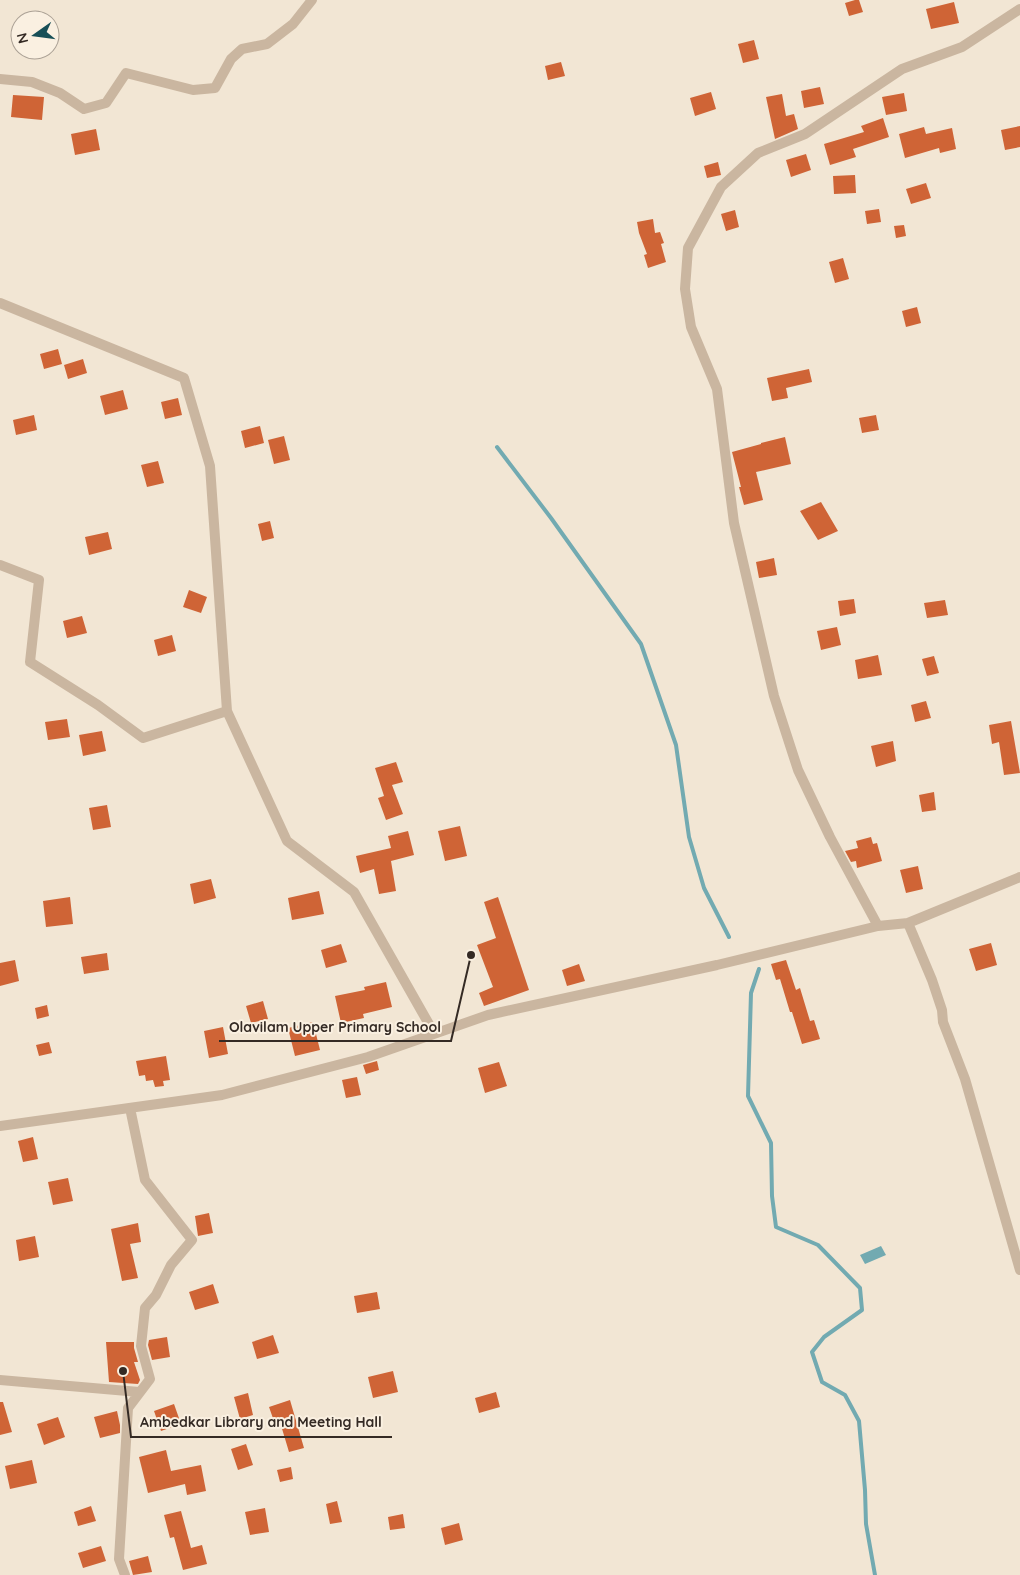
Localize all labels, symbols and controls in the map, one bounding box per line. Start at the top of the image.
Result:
north arrow [10,10,60,60]
text: N [12,31,32,45]
callout: Olavilam Upper Primary School [219,1012,451,1041]
text: Olavilam Upper Primary School [229,1018,441,1036]
callout: Ambedkar Library and Meeting Hall [131,1408,392,1437]
text: Ambedkar Library and Meeting Hall [140,1413,382,1431]

